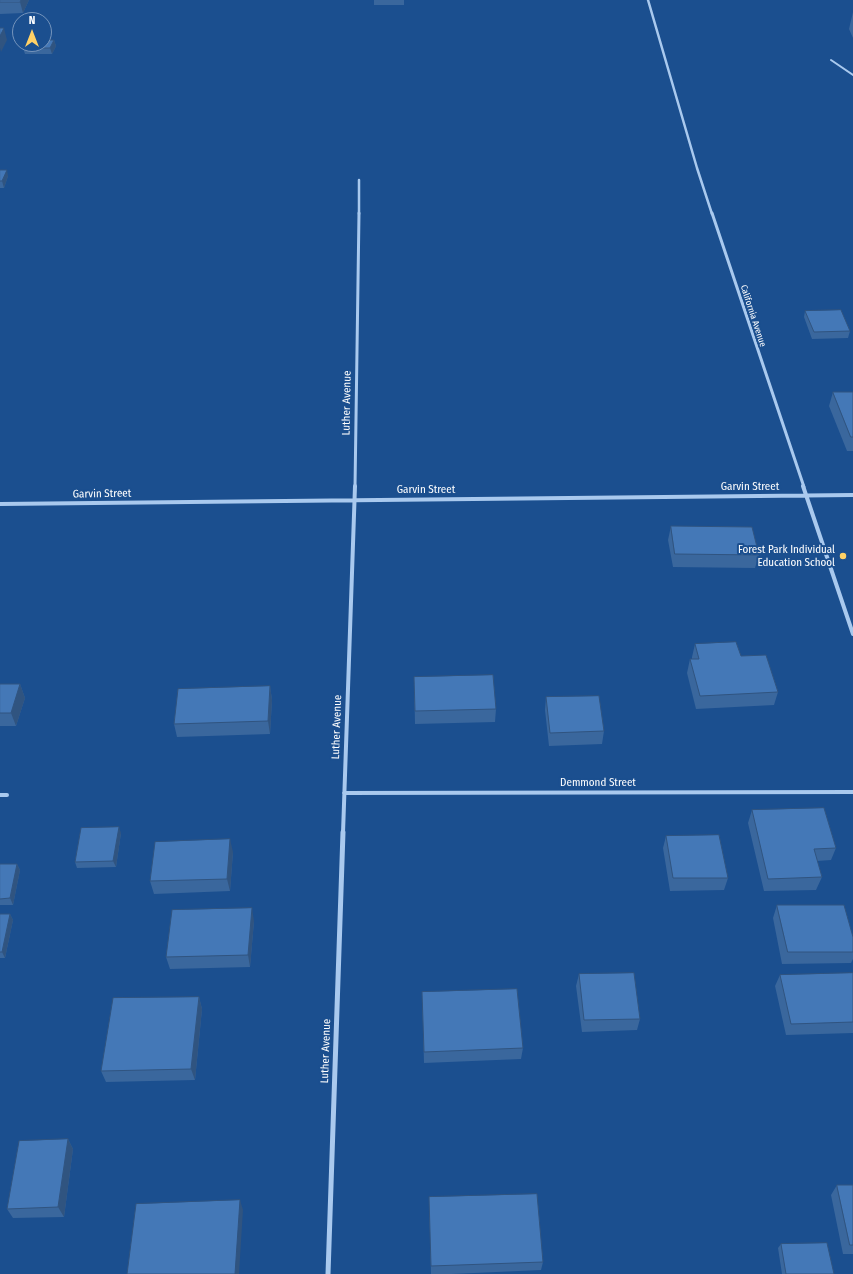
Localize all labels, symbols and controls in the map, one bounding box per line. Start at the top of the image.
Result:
north arrow [12,12,52,52]
text: N [29,14,35,27]
street label: California Avenue [738,284,768,348]
street label: Luther Avenue [340,371,354,435]
street label: Garvin Street [721,480,779,494]
street label: Garvin Street [397,483,455,497]
street label: Garvin Street [73,487,131,501]
place label: Forest Park Individual Education School [738,543,835,569]
marker: Forest Park Individual Education School [838,551,848,561]
street label: Luther Avenue [329,694,345,760]
street label: Demmond Street [560,776,636,790]
street label: Luther Avenue [318,1018,334,1084]

